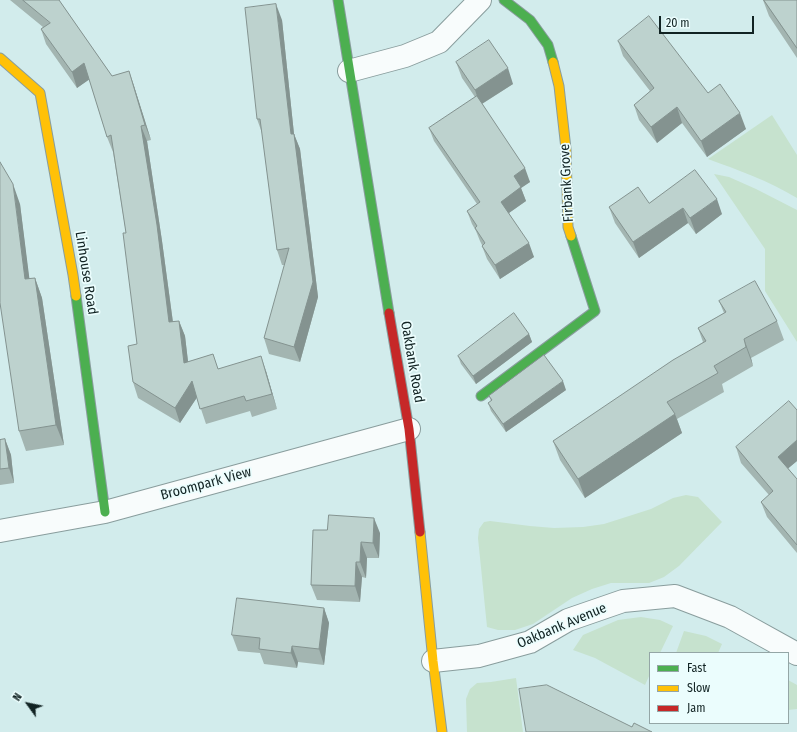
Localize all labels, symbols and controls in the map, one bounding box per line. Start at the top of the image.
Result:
scale bar [661,8,756,34]
text: 20 m [666,16,690,30]
street label: Firbank Grove [557,143,577,223]
street label: Linhouse Road [71,230,101,316]
street label: Oakbank Road [397,320,427,404]
street label: Broompark View [159,464,253,504]
street label: Oakbank Avenue [515,600,609,652]
legend [649,652,789,724]
text: Fast [687,661,706,675]
text: Slow [687,681,710,695]
north arrow [8,684,48,724]
text: N [10,691,25,703]
text: Jam [687,701,705,715]

